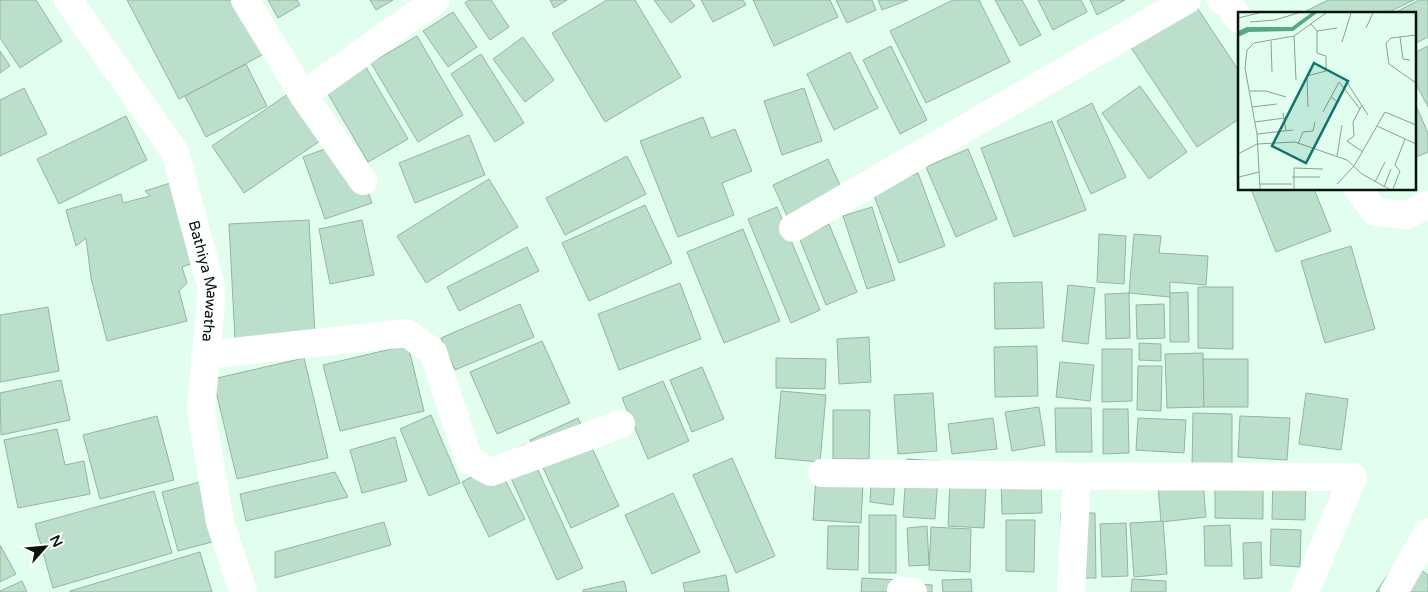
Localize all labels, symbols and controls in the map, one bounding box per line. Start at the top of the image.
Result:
inset map [1238,12,1416,190]
street label: Bathiya Mawatha [185,218,221,343]
north arrow [20,522,70,572]
text: N [46,532,66,550]

